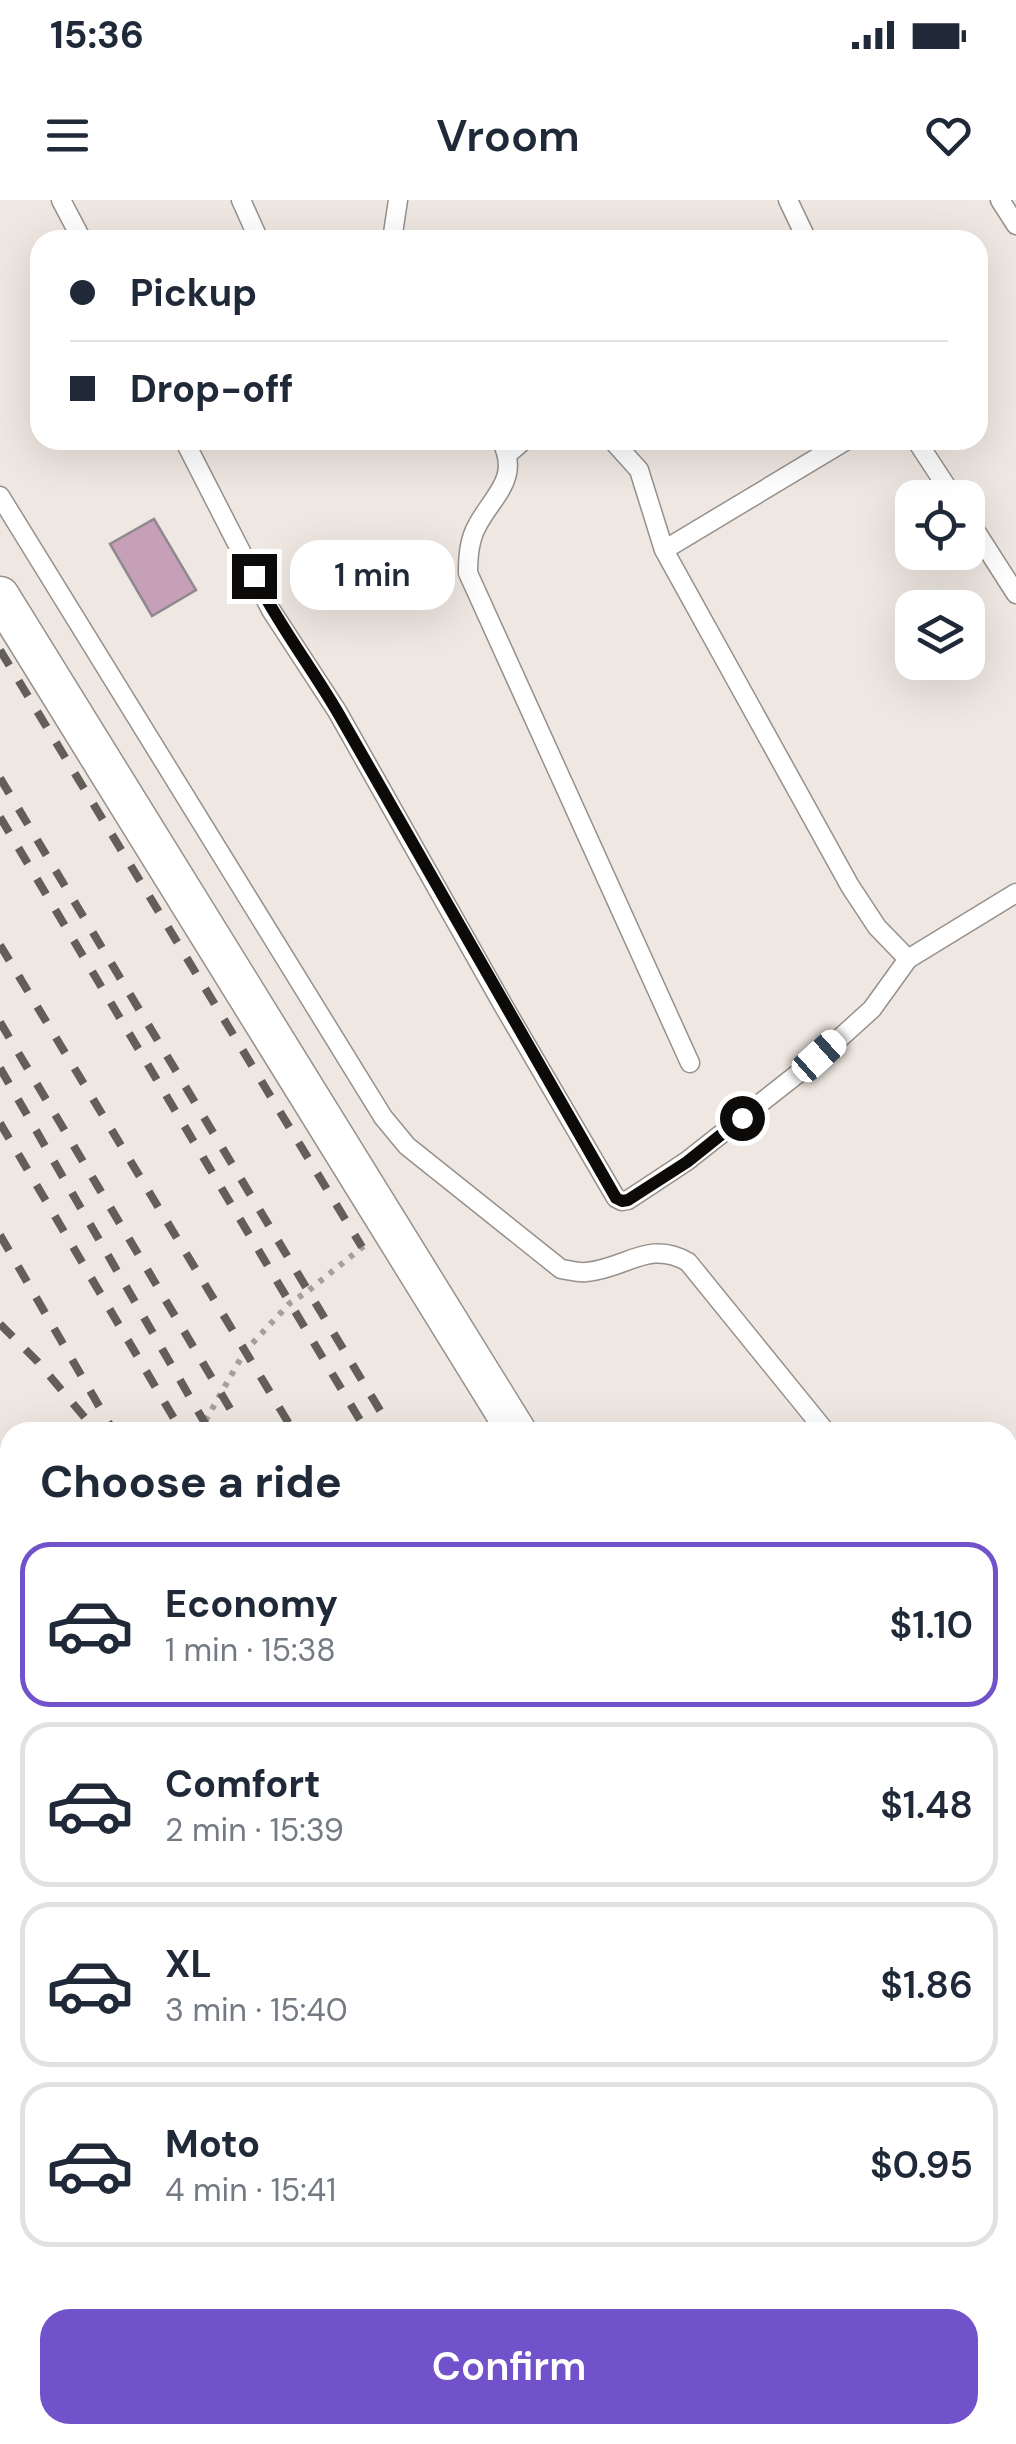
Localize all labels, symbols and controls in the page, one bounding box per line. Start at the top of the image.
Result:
text: 15:36 [50,10,144,60]
text: Vroom [436,106,580,165]
icon: menu [40,108,95,163]
icon: heart [921,108,976,163]
text: Pickup [130,268,257,318]
text: Drop-off [130,364,293,414]
map controls [895,480,985,680]
button: locate [895,480,985,570]
callout: 1 min [289,541,454,611]
route end [232,554,277,599]
text: 1 min [334,554,411,596]
button: layers [895,590,985,680]
car [787,1025,851,1087]
route start [720,1096,765,1141]
text: Choose a ride [40,1452,342,1511]
text: Economy [165,1579,338,1629]
icon: car [45,1580,135,1670]
text: $1.10 [890,1600,973,1650]
text: 1 min · 15:38 [165,1629,336,1671]
text: Comfort [165,1759,321,1809]
icon: car [45,1760,135,1850]
text: $1.48 [880,1780,973,1830]
text: 2 min · 15:39 [165,1809,344,1851]
text: XL [165,1939,212,1989]
icon: car [45,1940,135,2030]
text: $1.86 [880,1960,973,2010]
text: 3 min · 15:40 [165,1989,348,2031]
text: Moto [165,2119,260,2169]
icon: car [45,2120,135,2210]
text: $0.95 [870,2140,973,2190]
text: 4 min · 15:41 [165,2169,336,2211]
button: Confirm [40,2309,978,2424]

